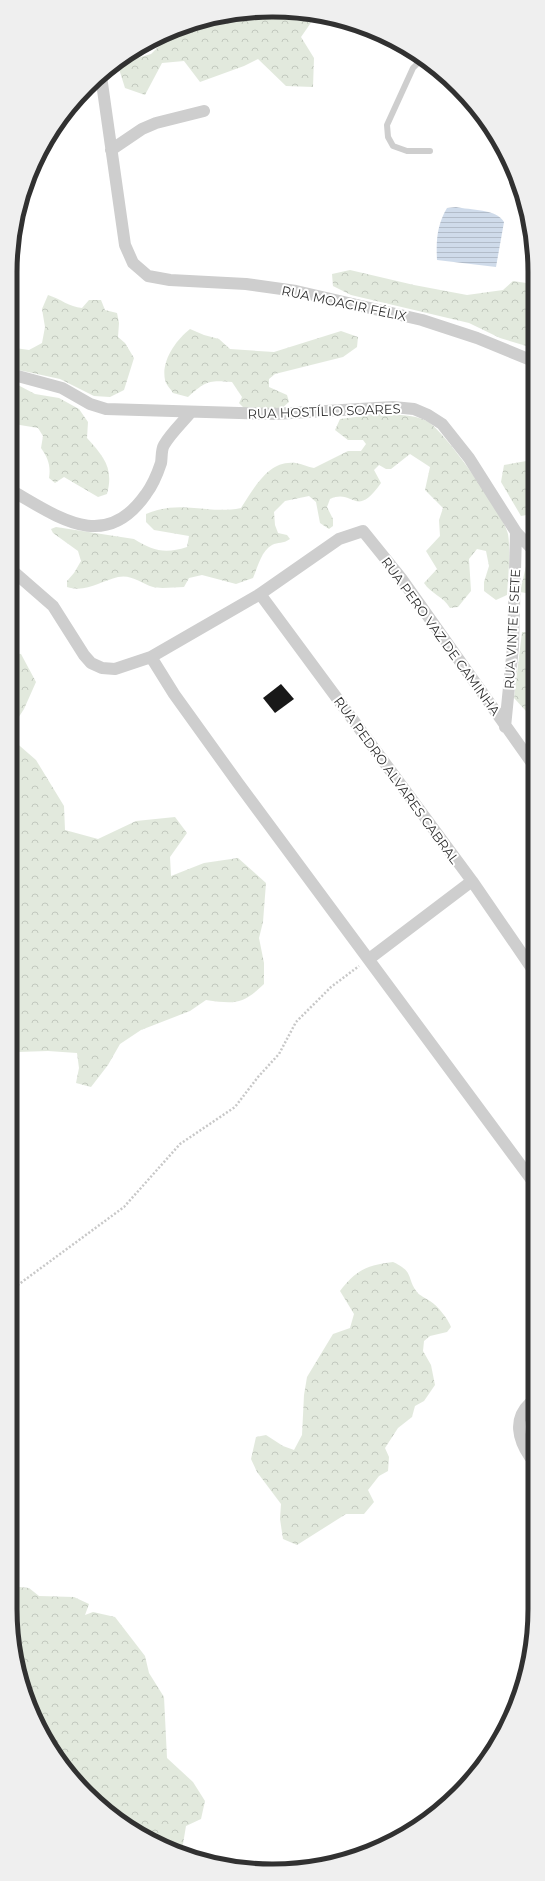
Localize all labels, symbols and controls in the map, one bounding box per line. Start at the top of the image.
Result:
street label: RUA MOACIR FÉLIX [280,282,408,324]
street label: RUA HOSTÍLIO SOARES [247,400,401,422]
street label: RUA PERO VAZ DE CAMINHA [378,554,504,719]
street label: RUA VINTE E SETE [501,569,523,689]
street label: RUA PEDRO ALVARES CABRAL [331,693,463,867]

